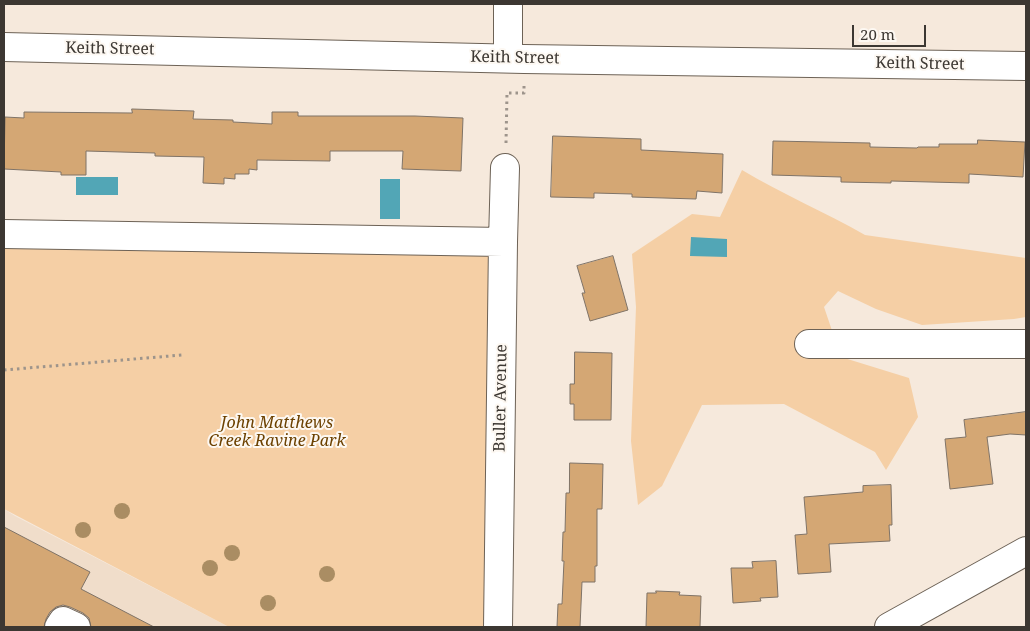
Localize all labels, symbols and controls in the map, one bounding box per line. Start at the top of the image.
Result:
scale bar [855,15,929,47]
text: 20 m [860,24,895,44]
street label: Keith Street [65,39,155,59]
street label: Keith Street [470,48,560,68]
street label: Keith Street [875,54,965,74]
street label: Buller Avenue [490,344,512,452]
park label: John Matthews Creek Ravine Park [208,413,346,451]

